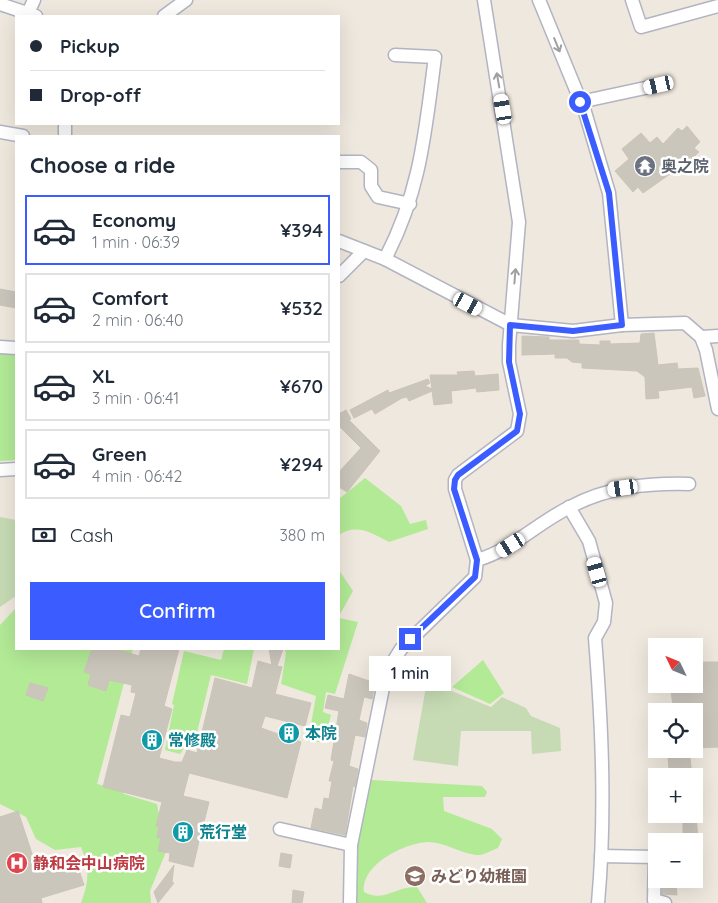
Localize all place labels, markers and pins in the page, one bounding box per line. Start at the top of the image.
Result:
temple icon: 奥之院 [633,154,657,178]
place label: 奥之院 [661,156,709,176]
building icon: 本院 [277,721,301,745]
place label: 本院 [305,723,337,743]
building icon: 常修殿 [140,728,164,752]
place label: 常修殿 [168,730,216,750]
building icon: 荒行堂 [171,820,195,844]
place label: 荒行堂 [199,822,247,842]
hospital icon: 静和会中山病院 [5,851,29,875]
place label: 静和会中山病院 [33,853,145,873]
school or university icon: みどり幼稚園 [403,864,427,888]
place label: みどり幼稚園 [431,866,527,886]

